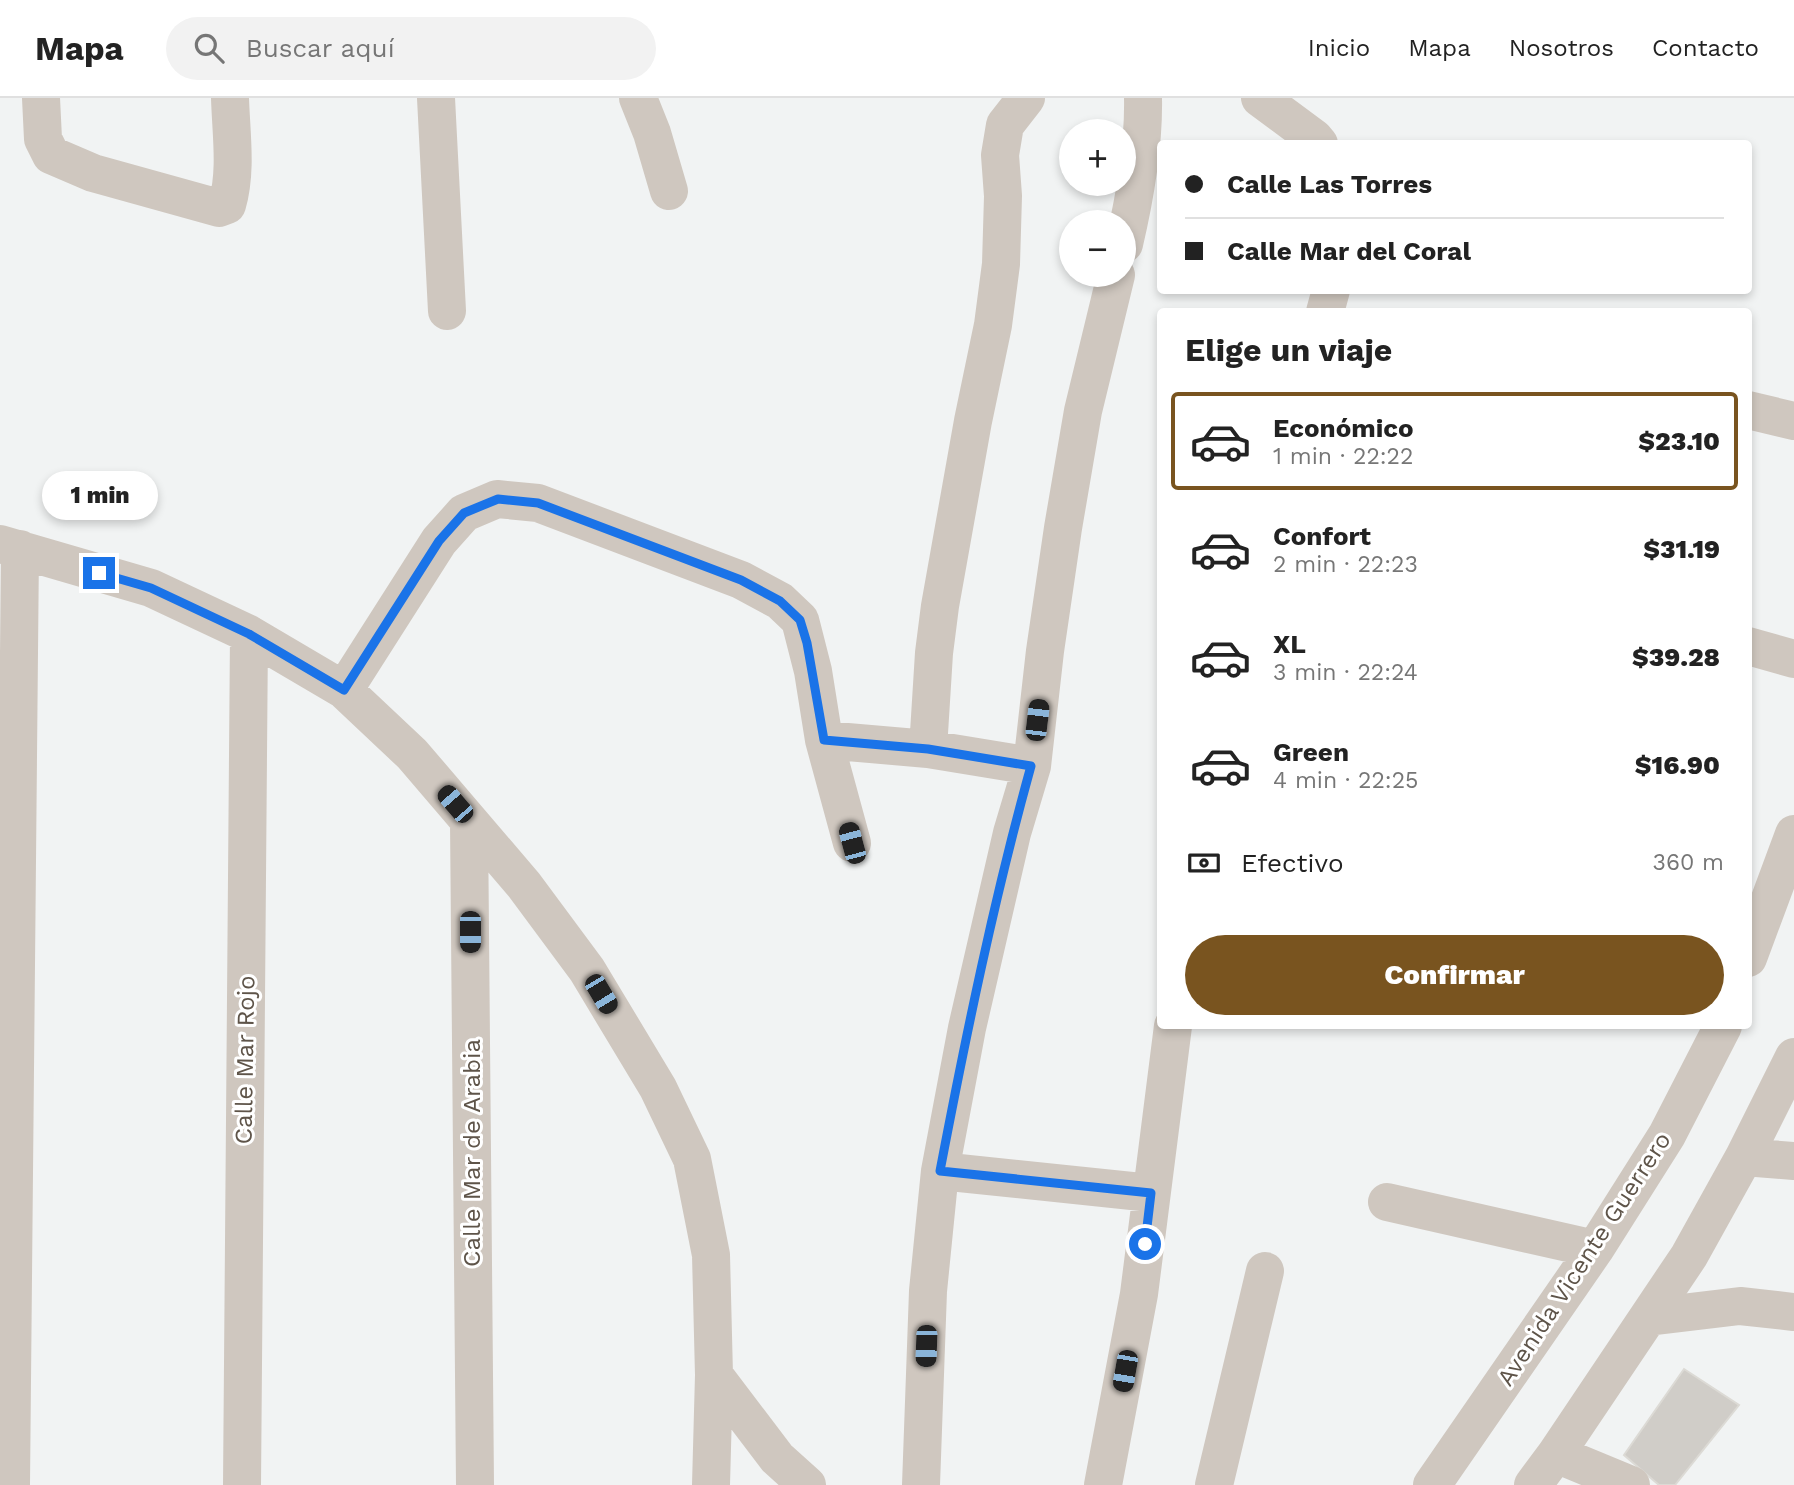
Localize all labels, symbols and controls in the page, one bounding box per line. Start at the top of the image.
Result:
search box [166,17,656,80]
text: Mapa [35,29,124,68]
icon: search [190,29,228,67]
text: Buscar aquí [246,33,395,63]
text: Inicio [1308,34,1370,62]
text: Mapa [1408,34,1471,62]
text: Nosotros [1509,34,1614,62]
text: Contacto [1652,34,1759,62]
map controls [1059,119,1136,287]
button: + [1059,119,1136,196]
text: Calle Las Torres [1227,169,1432,199]
button: − [1059,210,1136,287]
text: Calle Mar del Coral [1227,236,1471,266]
text: Elige un viaje [1185,331,1392,369]
icon: car [1189,410,1252,473]
text: Económico [1273,413,1414,443]
text: $23.10 [1638,426,1720,456]
text: 1 min · 22:22 [1273,443,1413,470]
callout: 1 min [41,472,157,520]
text: 1 min [70,482,130,509]
icon: car [1189,518,1252,581]
text: Confort [1273,521,1371,551]
text: $31.19 [1643,534,1720,564]
text: 2 min · 22:23 [1273,551,1418,578]
route end [83,557,115,589]
icon: car [1189,626,1252,689]
text: XL [1273,629,1306,659]
text: $39.28 [1632,642,1720,672]
text: 3 min · 22:24 [1273,659,1418,686]
car [1025,698,1050,742]
icon: car [1189,734,1252,797]
text: Green [1273,737,1349,767]
text: $16.90 [1635,750,1720,780]
text: 4 min · 22:25 [1273,767,1418,794]
car [434,781,477,827]
car [837,820,868,866]
icon: cash [1185,844,1223,882]
text: Efectivo [1241,848,1344,878]
text: 360 m [1653,849,1724,876]
car [460,911,481,953]
button: Confirmar [1185,935,1724,1015]
car [582,971,621,1017]
street label: Calle Mar Rojo [230,975,260,1145]
street label: Calle Mar de Arabia [458,1039,486,1267]
street label: Avenida Vicente Guerrero [1491,1127,1677,1391]
route start [1129,1228,1161,1260]
car [915,1325,938,1367]
car [1112,1348,1139,1394]

